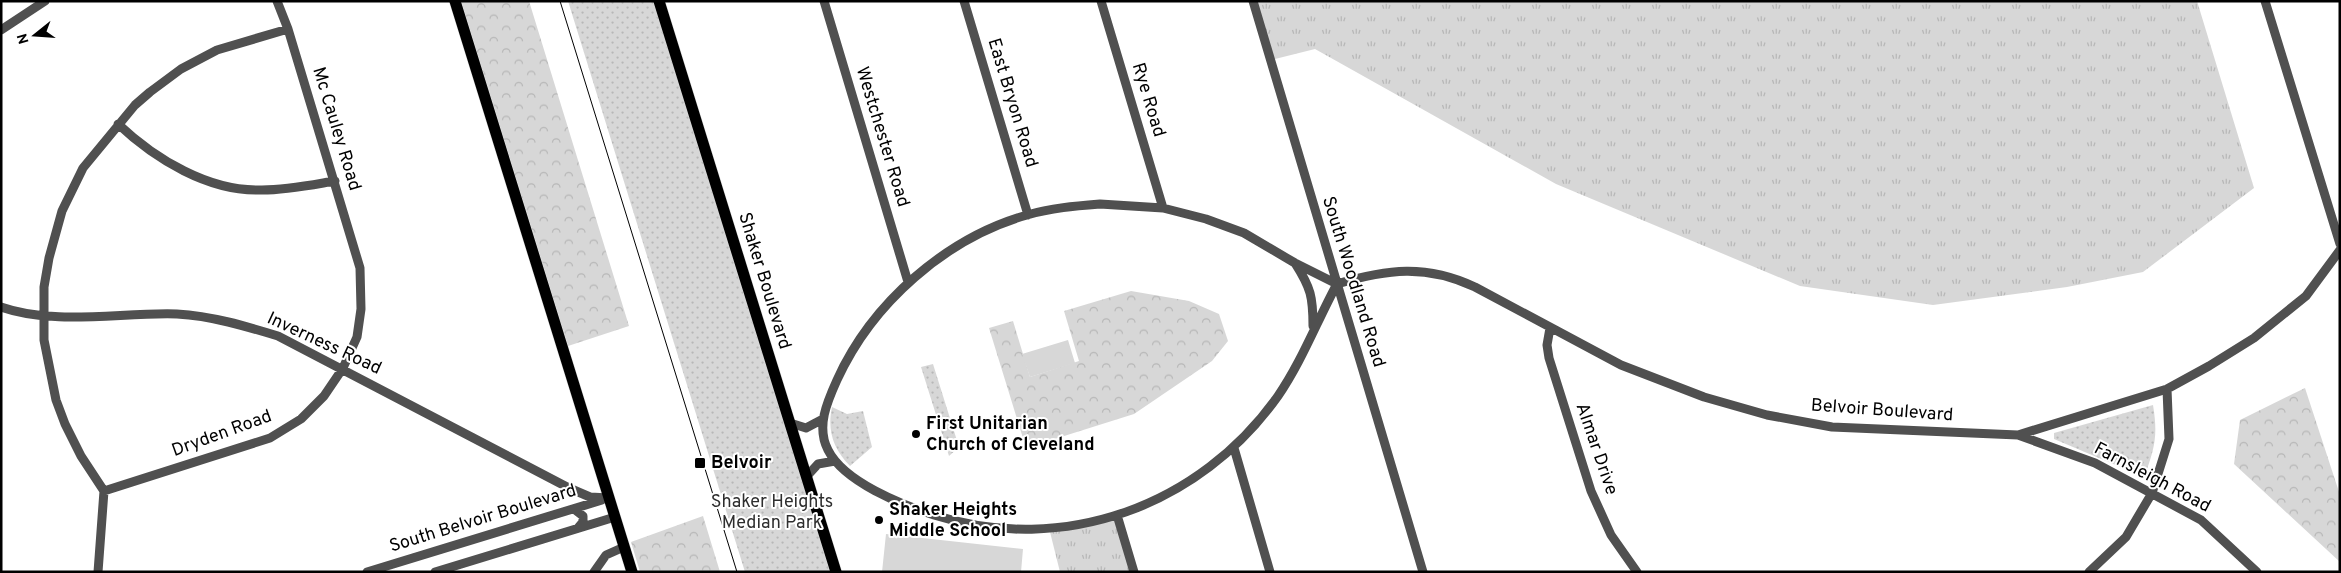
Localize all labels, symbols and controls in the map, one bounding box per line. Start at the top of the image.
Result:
north arrow [10,10,60,60]
text: N [14,31,34,46]
street label: East Bryon Road [981,36,1043,170]
street label: Rye Road [1126,60,1170,140]
street label: Mc Cauley Road [306,64,366,194]
street label: Westchester Road [850,64,914,210]
street label: South Woodland Road [1316,194,1390,370]
street label: Shaker Boulevard [732,210,796,352]
street label: Inverness Road [263,307,385,381]
street label: Belvoir Boulevard [1810,395,1954,427]
street label: Almar Drive [1570,400,1622,498]
street label: Dryden Road [169,405,275,463]
place label: First Unitarian Church of Cleveland [926,413,1095,457]
marker: First Unitarian Church of Cleveland [910,428,922,440]
street label: Farnsleigh Road [2090,438,2214,518]
place label: Belvoir [711,452,772,475]
marker: Belvoir [693,456,707,470]
street label: South Belvoir Boulevard [387,480,579,558]
park label: Shaker Heights Median Park [711,491,833,535]
place label: Shaker Heights Middle School [889,499,1017,543]
marker: Shaker Heights Middle School [873,514,885,526]

